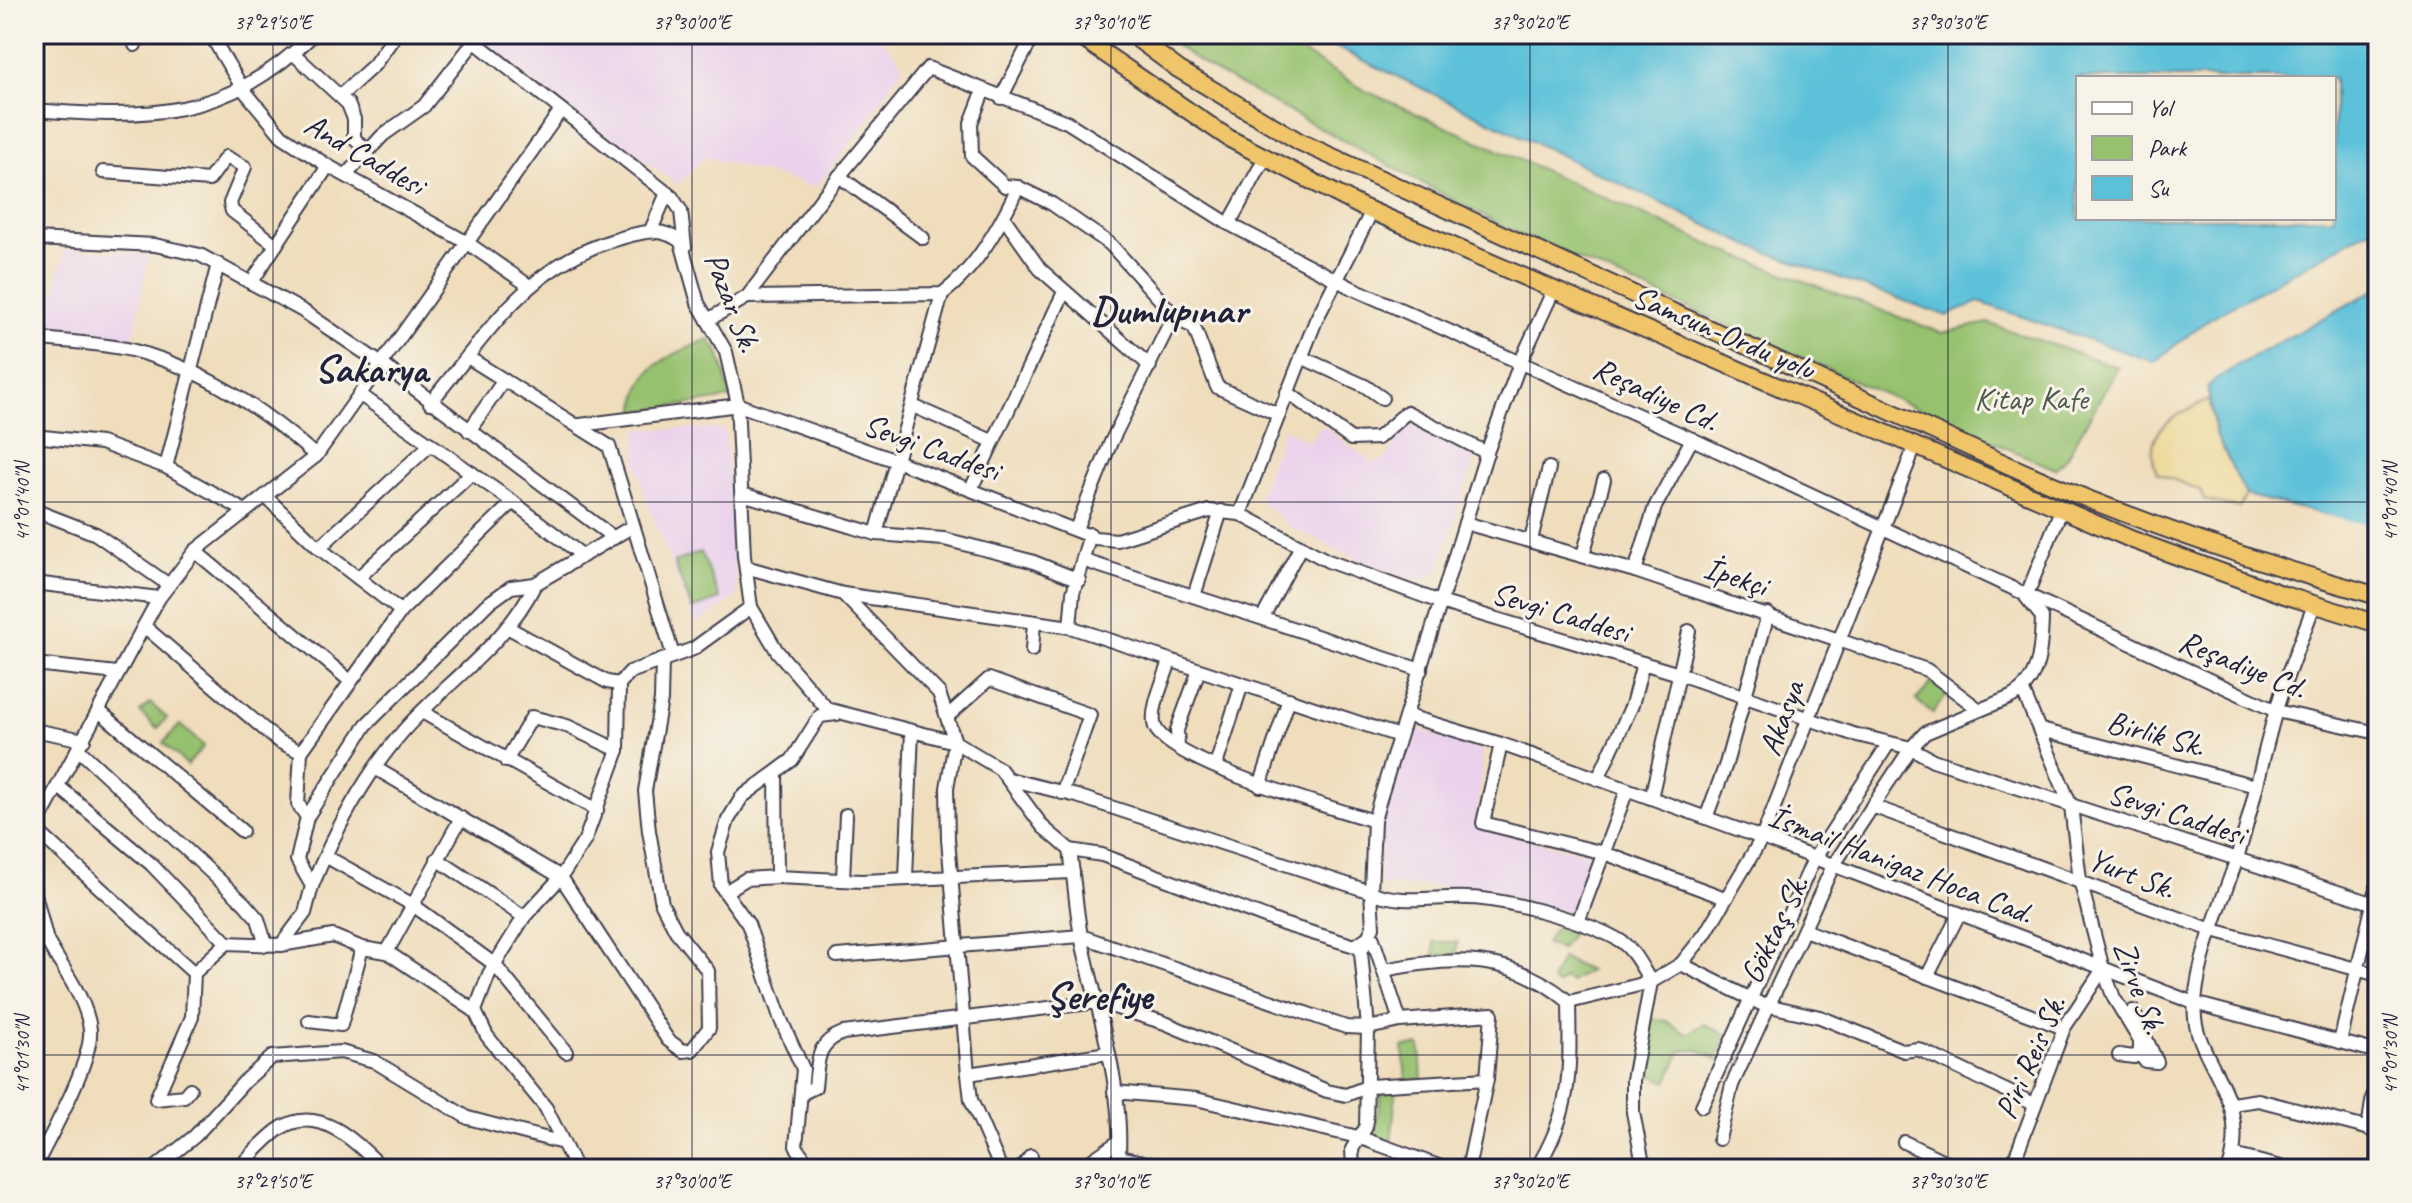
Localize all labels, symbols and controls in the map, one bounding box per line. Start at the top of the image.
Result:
text: 37°29'50"E [234,10,314,35]
text: 37°30'00"E [653,10,733,35]
text: 37°30'10"E [1072,10,1152,35]
text: 37°30'20"E [1491,10,1571,35]
text: 37°30'30"E [1909,10,1989,35]
legend [2076,76,2336,220]
text: Yol [2148,93,2175,123]
street label: And Caddesi [297,104,436,207]
text: Park [2148,133,2188,163]
text: Su [2148,173,2170,203]
street label: Pazar Sk. [695,247,770,358]
street label: Samsun-Ordu yolu [1627,276,1823,390]
district label: Dumlupınar [1091,285,1252,335]
district label: Sakarya [314,344,431,394]
street label: Reşadiye Cd. [1586,348,1726,442]
park label: Kitap Kafe [1974,378,2090,419]
street label: Sevgi Caddesi [858,404,1009,492]
text: 41°01'40"N [10,460,35,541]
text: 41°01'40"N [2378,460,2403,541]
street label: İpekçi [1699,547,1777,607]
street label: Sevgi Caddesi [1487,572,1639,654]
street label: Reşadiye Cd. [2173,620,2313,709]
street label: Akasya [1749,673,1815,761]
street label: Birlik Sk. [2103,701,2210,766]
street label: Sevgi Caddesi [2103,772,2255,856]
street label: İsmail Hanigaz Hoca Cad. [1763,795,2039,934]
street label: Yurt Sk. [2083,838,2182,909]
street label: Göktaş Sk. [1731,868,1819,990]
street label: Zirve Sk. [2104,935,2176,1040]
district label: Şerefiye [1046,971,1155,1021]
street label: Piri Reis Sk. [1985,988,2076,1125]
text: 41°01'30"N [10,1013,35,1094]
text: 41°01'30"N [2378,1013,2403,1094]
text: 37°29'50"E [234,1169,314,1194]
text: 37°30'00"E [653,1169,733,1194]
text: 37°30'10"E [1072,1169,1152,1194]
text: 37°30'20"E [1491,1169,1571,1194]
text: 37°30'30"E [1909,1169,1989,1194]

